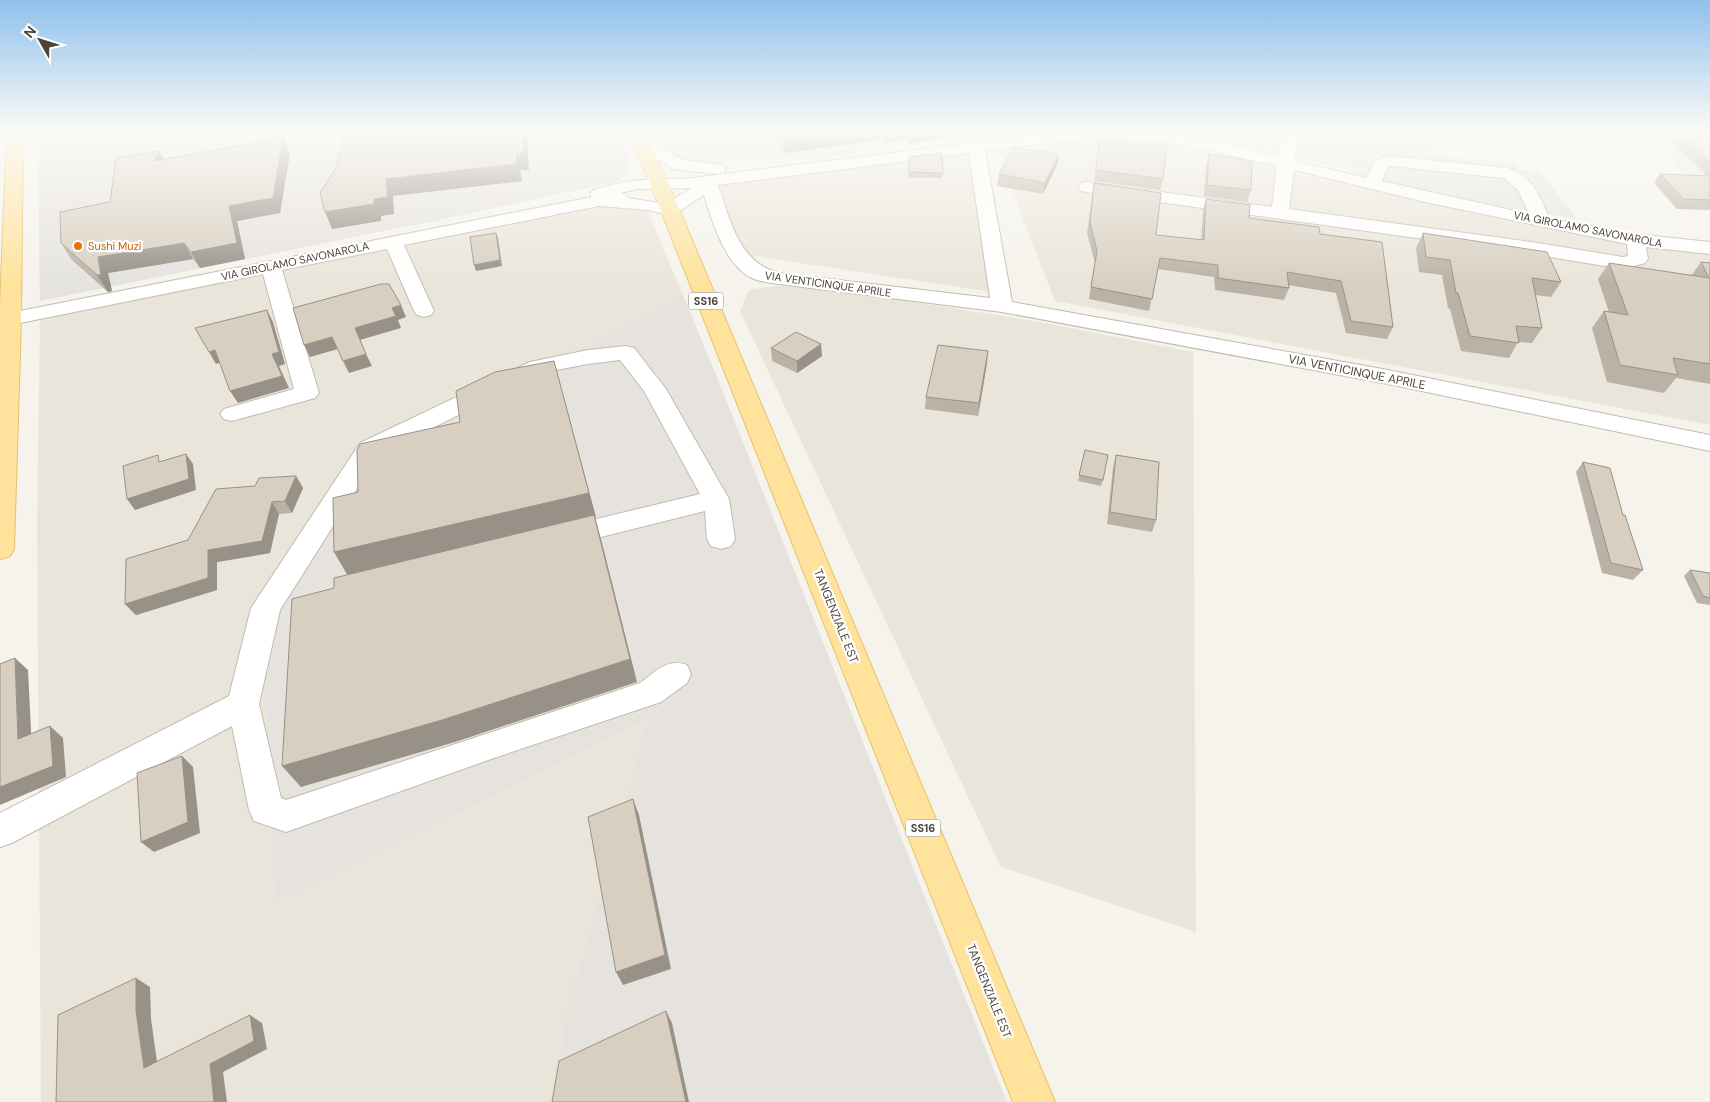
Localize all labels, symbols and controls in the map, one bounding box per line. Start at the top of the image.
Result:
north arrow [15,15,65,65]
text: N [20,22,40,41]
street label: VIA GIROLAMO SAVONAROLA [1512,208,1664,250]
street label: VIA GIROLAMO SAVONAROLA [220,238,370,284]
place label: Sushi Muzi [88,239,141,253]
marker: Sushi Muzi [72,240,84,252]
street label: VIA VENTICINQUE APRILE [764,268,892,300]
road number: SS16 [688,292,724,310]
street label: VIA VENTICINQUE APRILE [1287,351,1427,393]
street label: TANGENZIALE EST [810,567,862,666]
road number: SS16 [906,820,940,836]
street label: TANGENZIALE EST [963,942,1015,1041]

